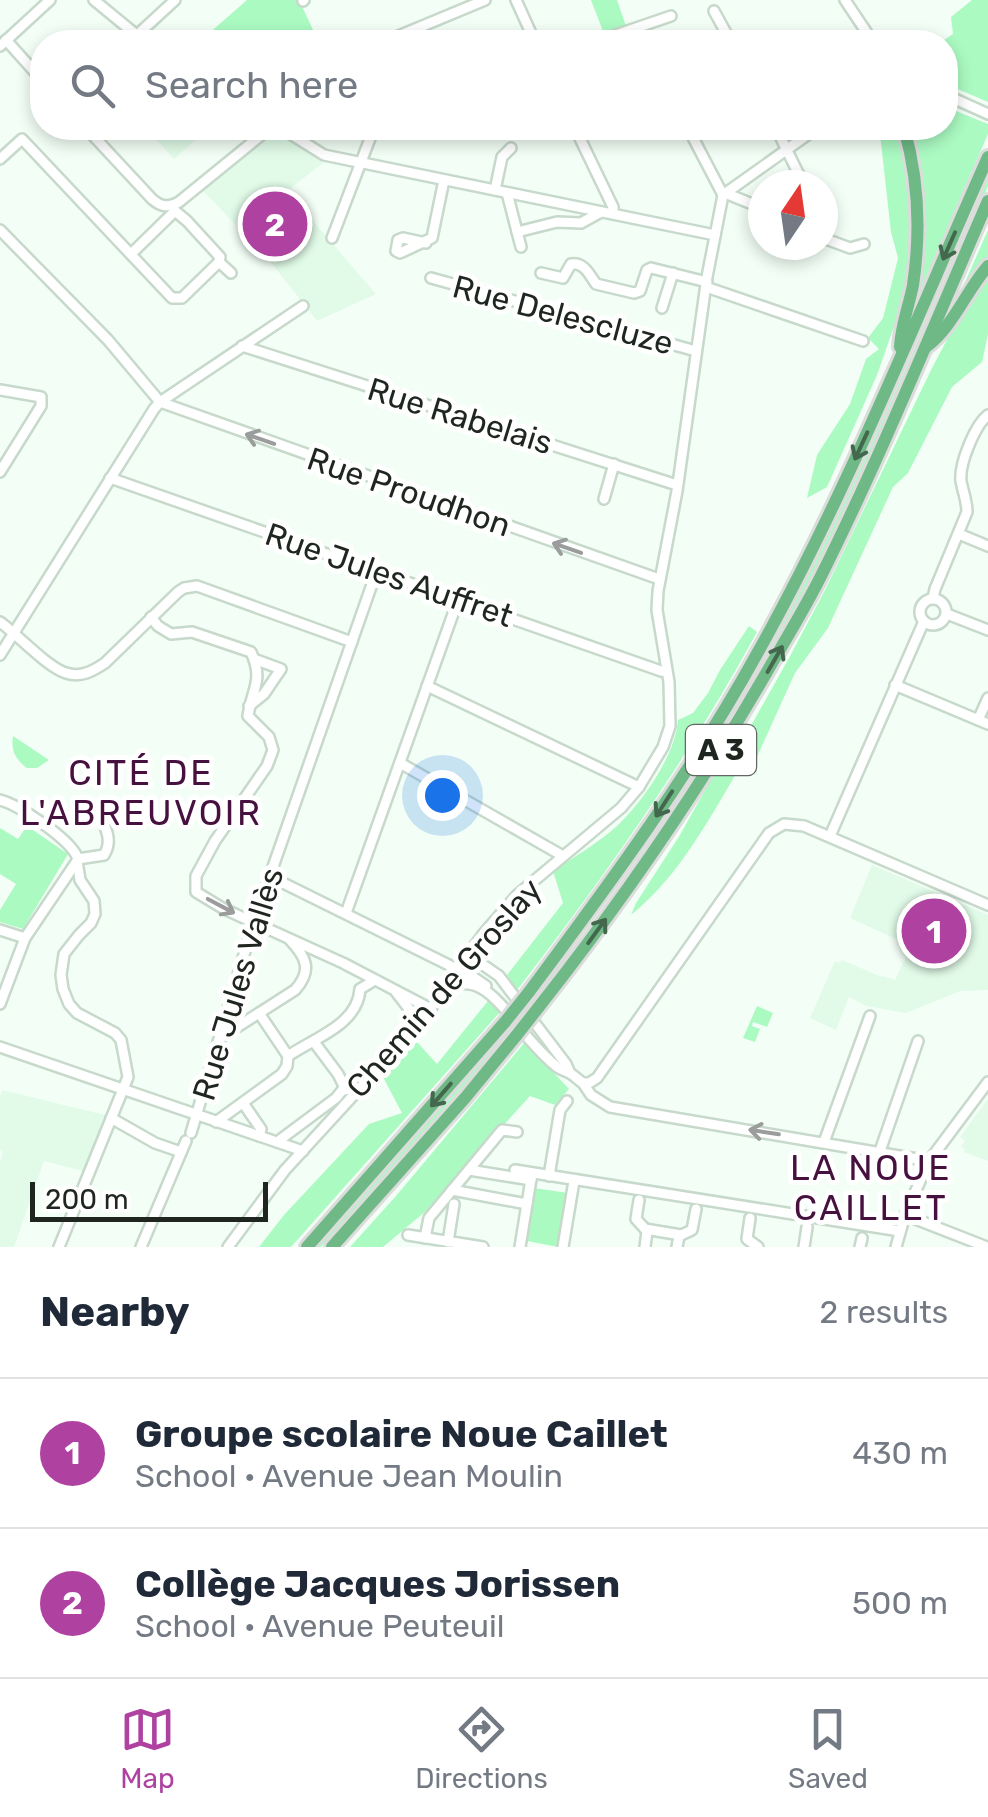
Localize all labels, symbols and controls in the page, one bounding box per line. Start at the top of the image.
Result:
search box [30,30,958,140]
icon: search [65,58,120,113]
text: Search here [145,62,358,108]
north arrow [748,170,838,260]
pin: 2 [242,186,308,262]
one-way arrow [939,230,957,261]
street label: Rue Delescluze [449,267,677,363]
street label: Rue Rabelais [363,370,557,462]
one-way arrow [245,429,277,447]
one-way arrow [850,430,869,460]
street label: Rue Proudhon [302,439,516,545]
street label: Rue Jules Auffret [260,515,518,635]
one-way arrow [551,537,583,555]
one-way arrow [765,645,785,674]
road number: A 3 [686,725,756,775]
district label: CITÉ DE L'ABREUVOIR [20,752,262,834]
your location [417,770,468,821]
one-way arrow [654,789,675,818]
street label: Rue Jules Vallès [185,863,291,1105]
street label: Chemin de Groslay [338,871,550,1105]
pin: 1 [902,894,966,968]
one-way arrow [205,897,235,916]
one-way arrow [587,918,608,945]
one-way arrow [431,1082,453,1108]
one-way arrow [748,1123,781,1141]
district label: LA NOUE CAILLET [790,1147,952,1229]
scale bar [30,1177,268,1222]
text: 200 m [45,1183,129,1216]
text: Nearby [40,1287,190,1337]
text: 2 results [819,1293,948,1331]
text: Groupe scolaire Noue Caillet [135,1411,668,1457]
text: 1 [65,1434,80,1472]
text: 430 m [852,1434,948,1472]
text: School · Avenue Jean Moulin [135,1457,563,1495]
text: Collège Jacques Jorissen [135,1561,620,1607]
text: 2 [62,1584,83,1622]
text: 500 m [852,1584,948,1622]
text: School · Avenue Peuteuil [135,1607,505,1645]
tab: Map [120,1702,175,1795]
tab: Directions [415,1702,548,1795]
tab: Saved [788,1702,868,1795]

